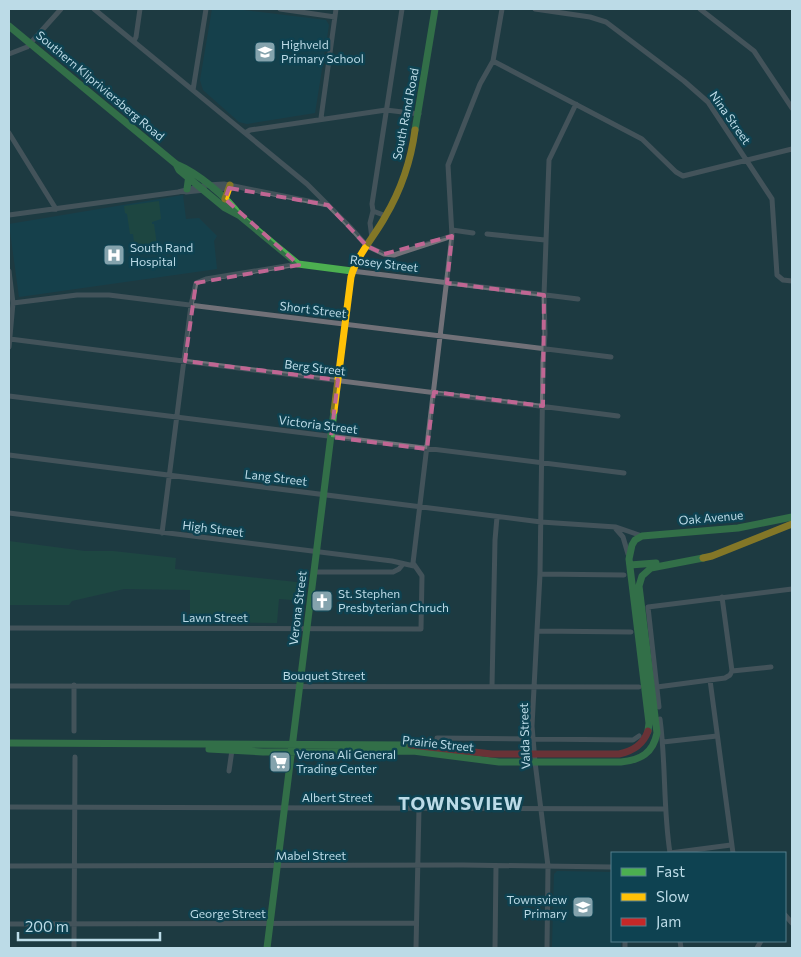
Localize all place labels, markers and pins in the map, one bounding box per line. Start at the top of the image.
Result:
place label: Highveld Primary School [281,37,364,65]
school or university icon: Highveld Primary School [253,40,277,64]
place label: South Rand Hospital [130,240,193,268]
hospital icon: South Rand Hospital [102,243,126,267]
place label: St. Stephen Presbyterian Chruch [338,586,449,614]
church icon: St. Stephen Presbyterian Chruch [310,589,334,613]
place label: Verona Ali General Trading Center [296,747,396,775]
supermarket icon: Verona Ali General Trading Center [268,750,292,774]
place label: Townsview Primary [506,892,567,920]
school or university icon: Townsview Primary [571,895,595,919]

